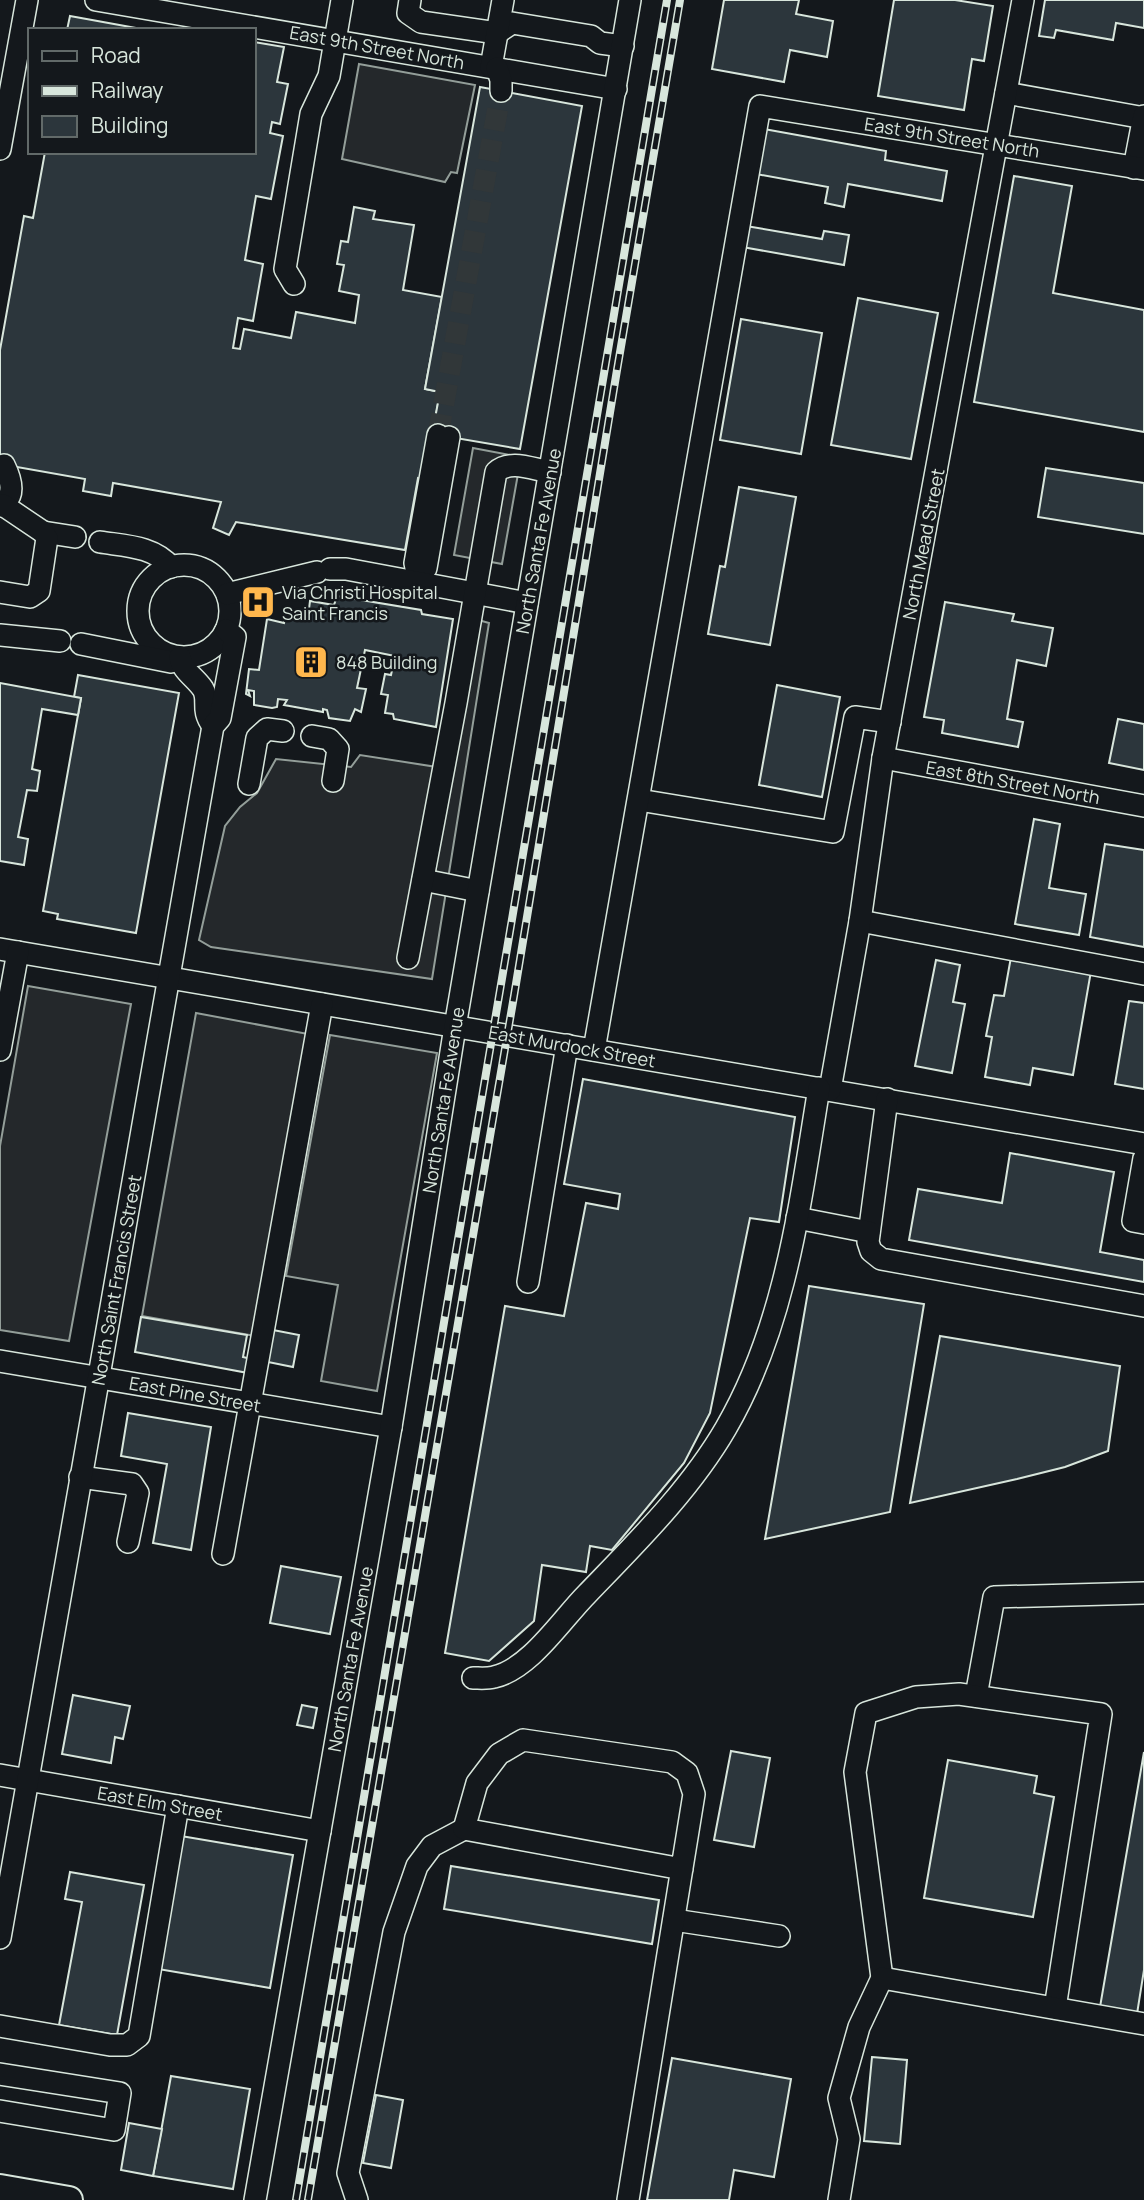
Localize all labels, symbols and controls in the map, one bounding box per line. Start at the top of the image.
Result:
street label: East 9th Street North [288,20,466,74]
legend [28,28,256,154]
text: Road [91,41,141,69]
text: Railway [91,76,163,104]
text: Building [91,111,168,139]
street label: East 9th Street North [863,111,1041,163]
street label: North Santa Fe Avenue [510,446,566,636]
street label: North Mead Street [897,466,949,622]
place label: Via Christi Hospital Saint Francis [282,580,438,625]
hospital icon: Via Christi Hospital Saint Francis [239,583,277,621]
building icon: 848 Building [292,643,330,681]
place label: 848 Building [336,650,437,674]
street label: East 8th Street North [924,755,1102,809]
street label: North Santa Fe Avenue [416,1005,470,1195]
street label: East Murdock Street [487,1019,657,1073]
street label: North Saint Francis Street [86,1173,146,1387]
street label: East Pine Street [127,1371,263,1417]
street label: North Santa Fe Avenue [322,1564,378,1754]
street label: East Elm Street [96,1780,224,1826]

